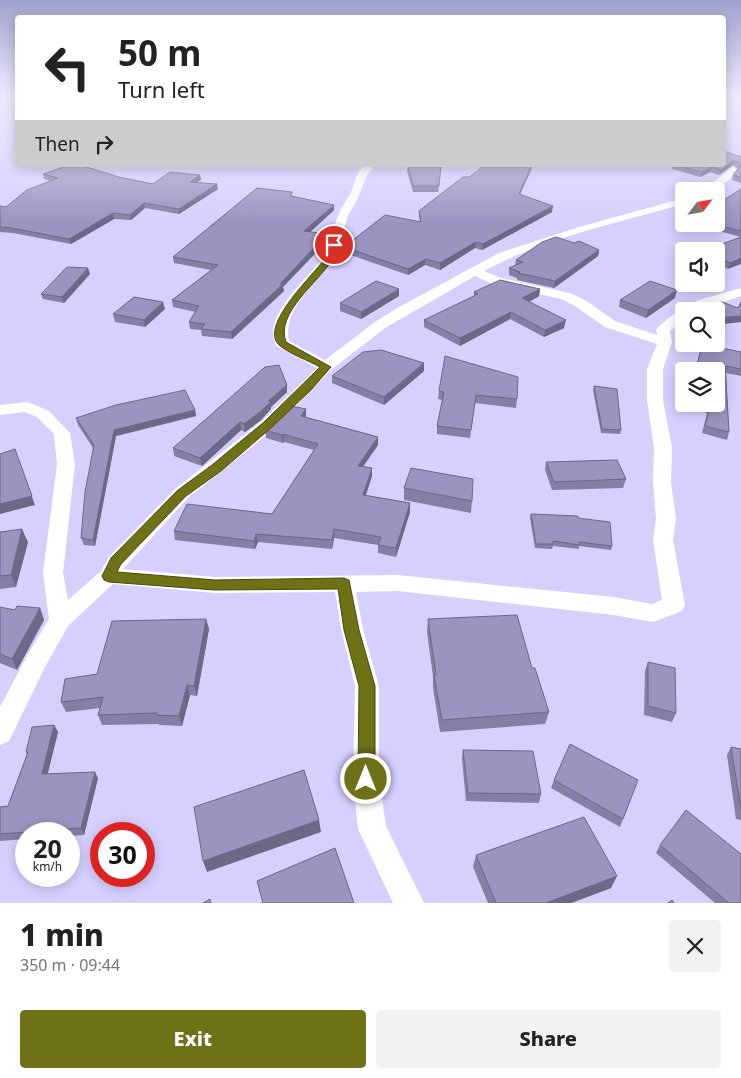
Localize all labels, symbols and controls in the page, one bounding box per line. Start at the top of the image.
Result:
text: 50 m [118,29,201,76]
icon: left [35,35,100,100]
text: Turn left [118,74,205,104]
icon: right [90,130,118,158]
text: Then [35,131,80,157]
north arrow [675,182,725,232]
map controls [675,182,725,412]
pin [313,224,355,266]
icon: arrive [320,231,348,259]
button: sound [675,242,725,292]
button: search [675,302,725,352]
button: layers [675,362,725,412]
position arrow [339,752,391,804]
speed limit sign: 30 [90,822,155,887]
text: 20 [33,831,62,865]
text: km/h [33,858,62,875]
text: 1 min [20,914,104,955]
button: close [669,920,721,972]
text: 350 m · 09:44 [20,954,120,976]
button: Exit [20,1010,366,1068]
button: Share [376,1010,721,1068]

